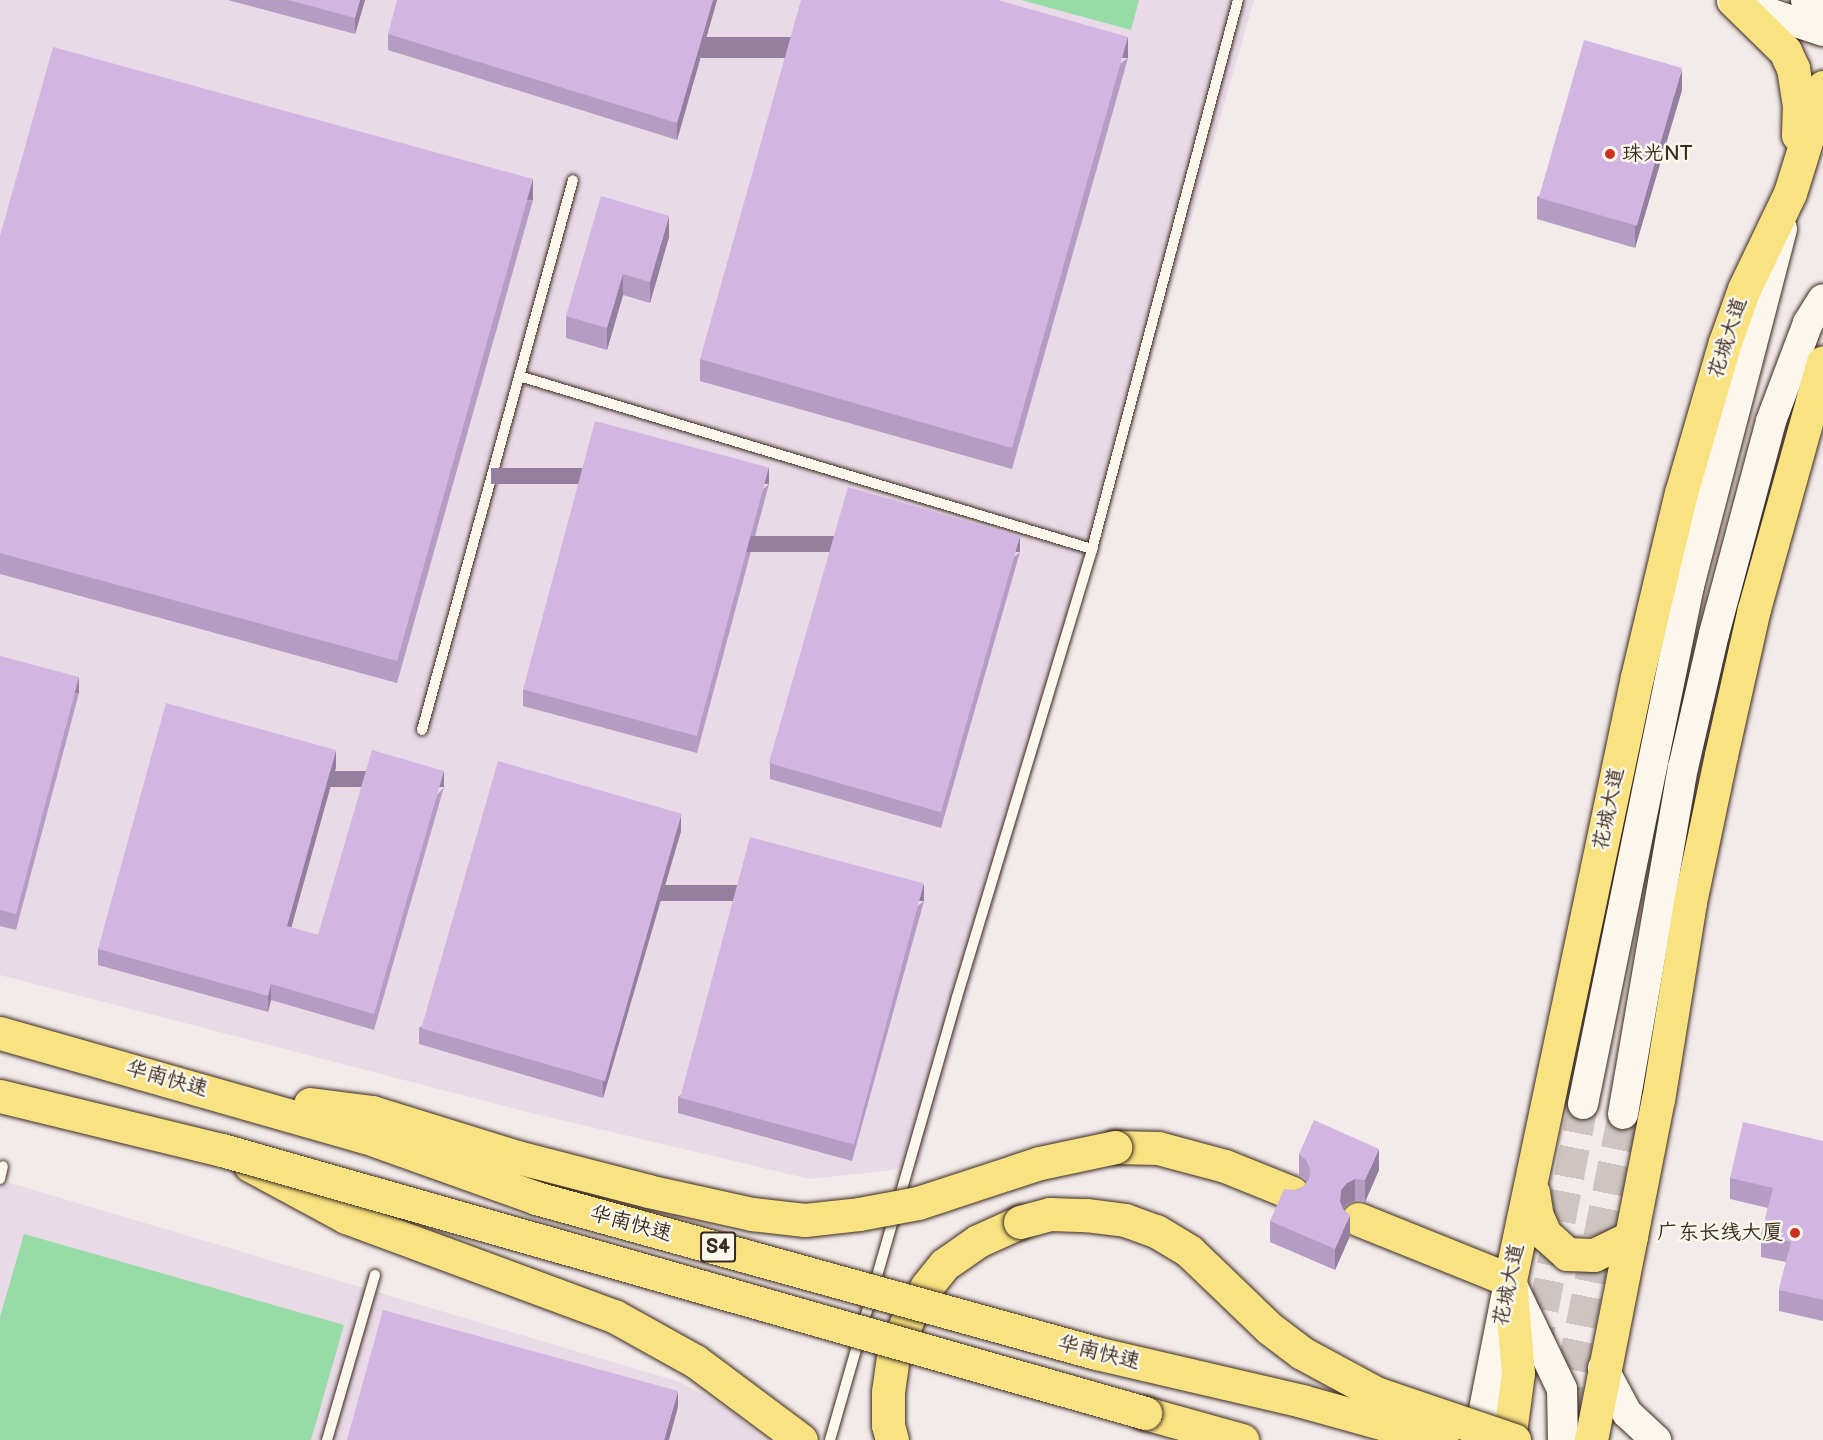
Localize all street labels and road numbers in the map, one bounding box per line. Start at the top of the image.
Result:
street label: 花城大道 [1703,294,1753,382]
street label: 花城大道 [1588,765,1630,853]
street label: 华南快速 [123,1055,211,1103]
street label: 华南快速 [587,1201,675,1247]
road number: S4 [700,1230,736,1264]
street label: 花城大道 [1488,1241,1530,1329]
street label: 华南快速 [1055,1331,1143,1375]

